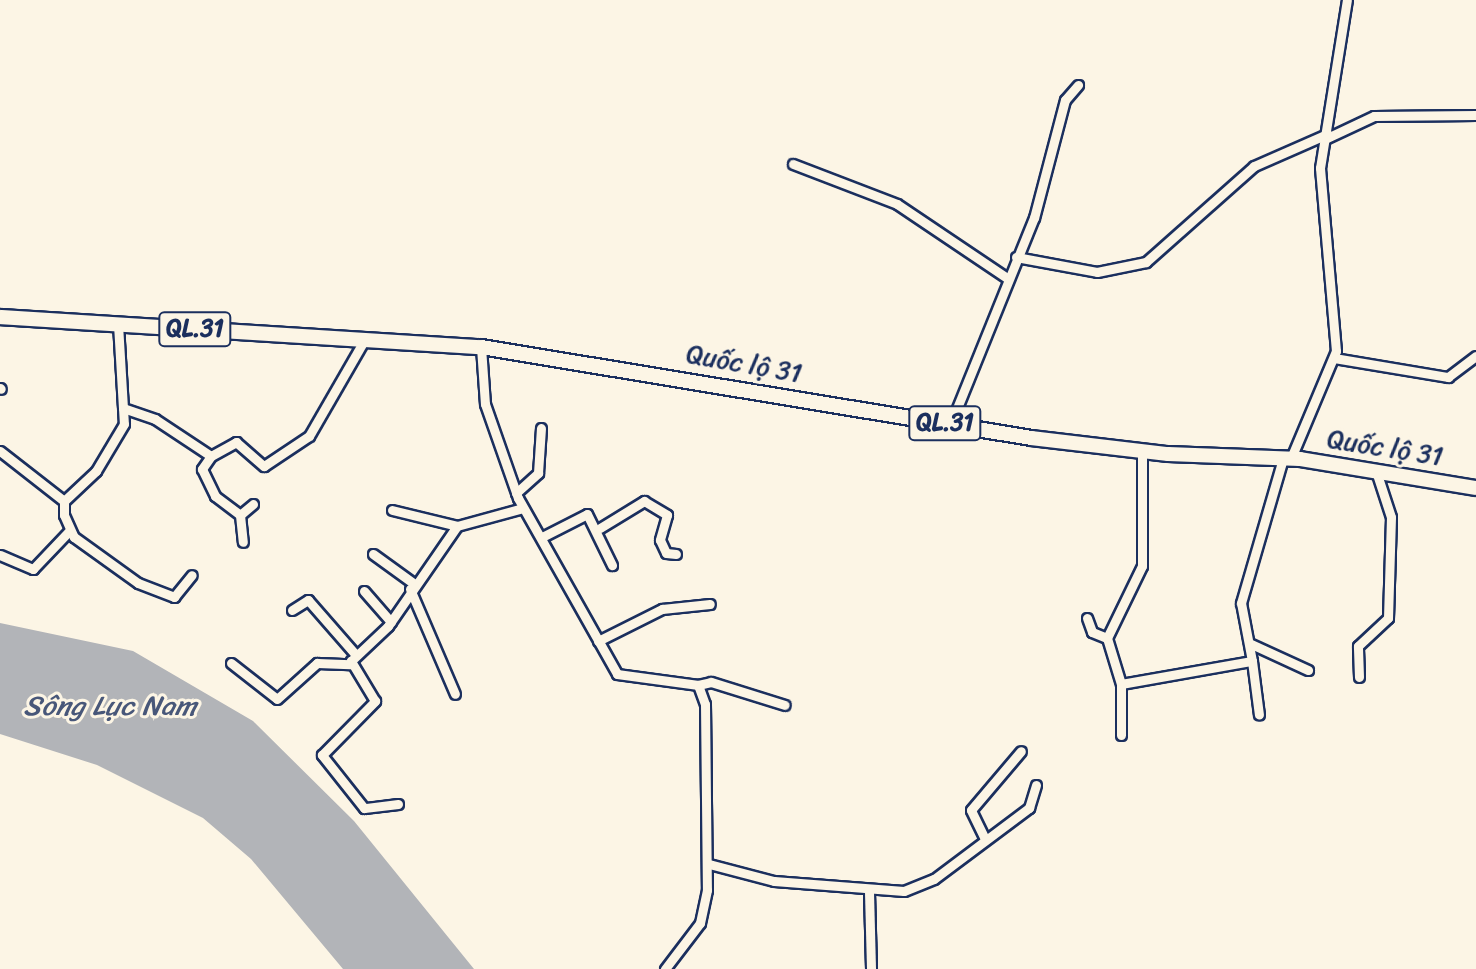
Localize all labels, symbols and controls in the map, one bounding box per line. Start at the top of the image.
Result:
road number: QL.31 [157,309,233,349]
street label: Quốc lộ 31 [684,339,804,389]
road number: QL.31 [907,403,983,443]
street label: Quốc lộ 31 [1325,423,1445,473]
water label: Sông Lục Nam [24,689,196,723]

